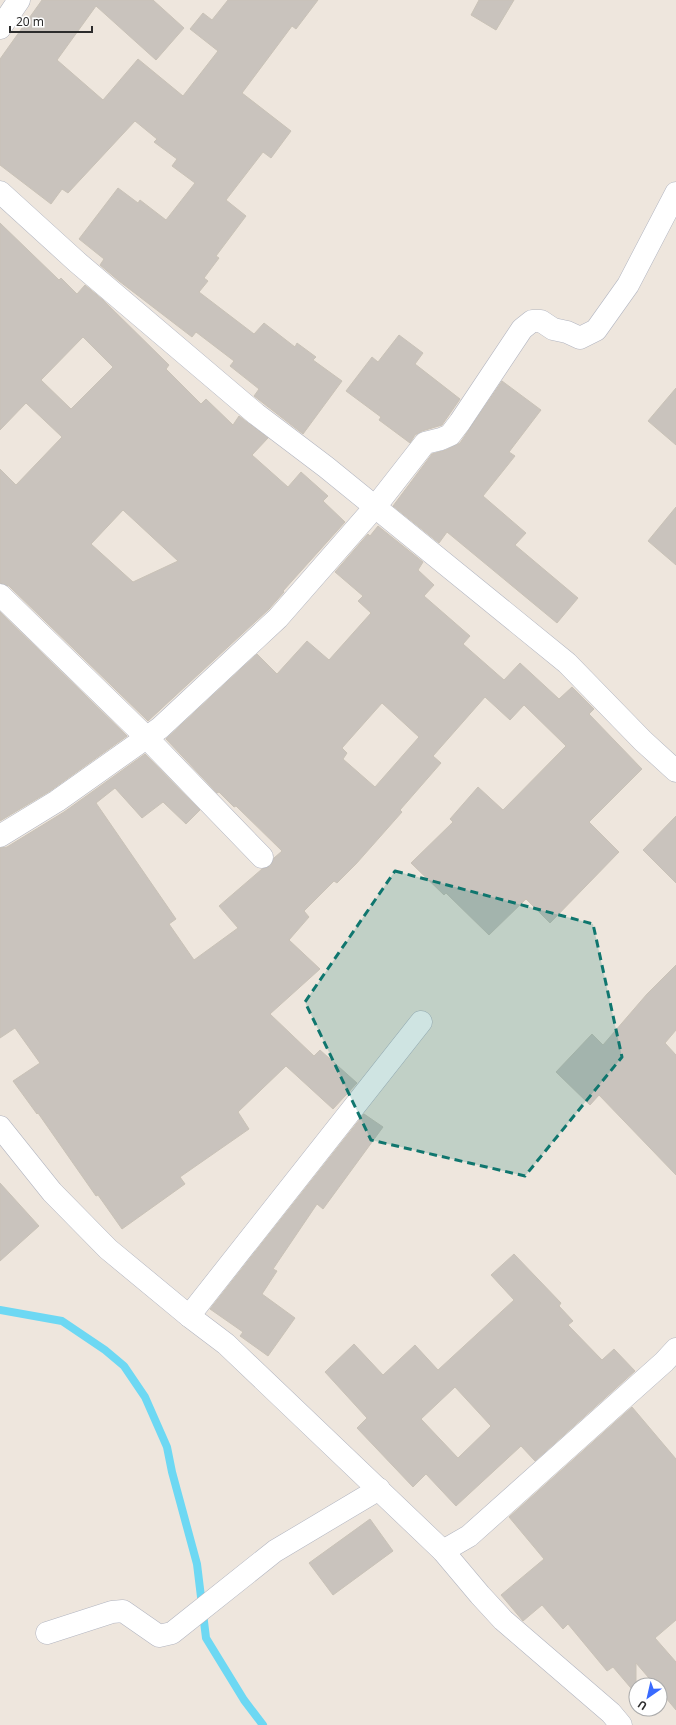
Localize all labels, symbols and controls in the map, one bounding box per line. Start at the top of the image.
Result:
scale bar [10,8,92,34]
text: 20 m [16,13,44,30]
north arrow [628,1677,668,1717]
text: U [634,1697,650,1714]

